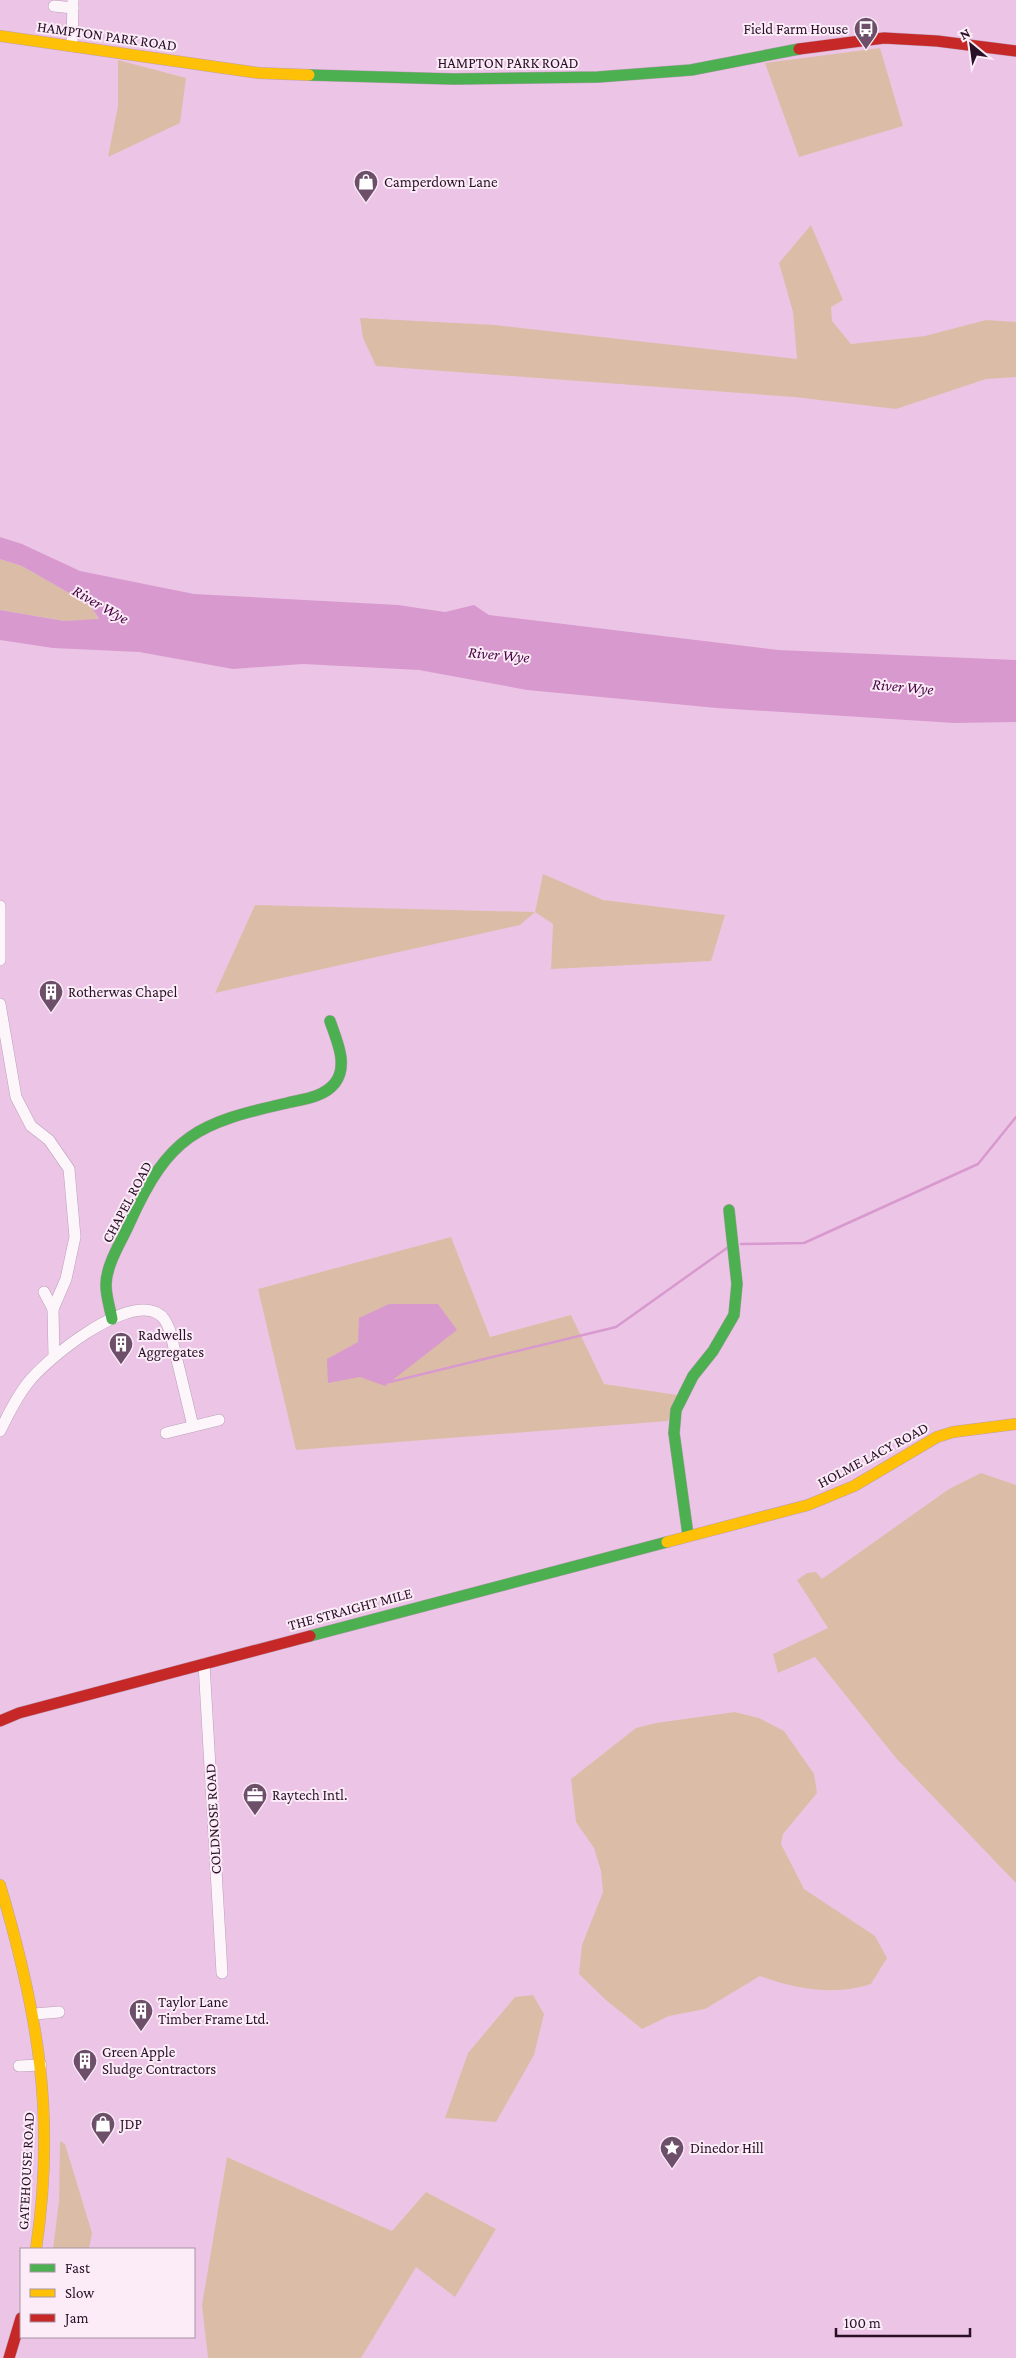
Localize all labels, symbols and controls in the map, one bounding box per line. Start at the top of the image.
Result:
bus stop icon: Field Farm House [853,16,879,50]
street label: HAMPTON PARK ROAD [36,18,178,54]
north arrow [946,20,996,70]
place label: Field Farm House [744,21,848,37]
text: N [957,24,973,43]
street label: HAMPTON PARK ROAD [437,55,579,71]
shop icon: Camperdown Lane [353,169,379,203]
place label: Camperdown Lane [384,174,498,191]
water label: River Wye [69,582,132,628]
water label: River Wye [467,643,530,667]
water label: River Wye [871,675,934,699]
building icon: Rotherwas Chapel [38,979,64,1013]
place label: Rotherwas Chapel [68,984,177,1001]
street label: CHAPEL ROAD [99,1159,155,1245]
place label: Radwells Aggregates [138,1327,204,1361]
building icon: Radwells Aggregates [108,1331,134,1365]
street label: HOLME LACY ROAD [815,1419,931,1491]
street label: THE STRAIGHT MILE [286,1585,414,1633]
street label: COLDNOSE ROAD [202,1763,224,1875]
office icon: Raytech Intl. [242,1782,268,1816]
place label: Raytech Intl. [272,1787,347,1804]
place label: Taylor Lane Timber Frame Ltd. [158,1994,269,2027]
building icon: Taylor Lane Timber Frame Ltd. [128,1998,154,2032]
place label: Green Apple Sludge Contractors [102,2044,216,2078]
building icon: Green Apple Sludge Contractors [72,2048,98,2082]
shop icon: JDP [90,2111,116,2145]
street label: GATEHOUSE ROAD [15,2112,37,2230]
place label: JDP [118,2116,142,2133]
place icon: Dinedor Hill [659,2135,685,2169]
place label: Dinedor Hill [690,2140,764,2156]
legend [20,2248,195,2338]
text: Fast [65,2260,91,2276]
text: Slow [65,2285,95,2301]
scale bar [836,2306,970,2338]
text: Jam [63,2310,88,2327]
text: 100 m [844,2315,881,2331]

